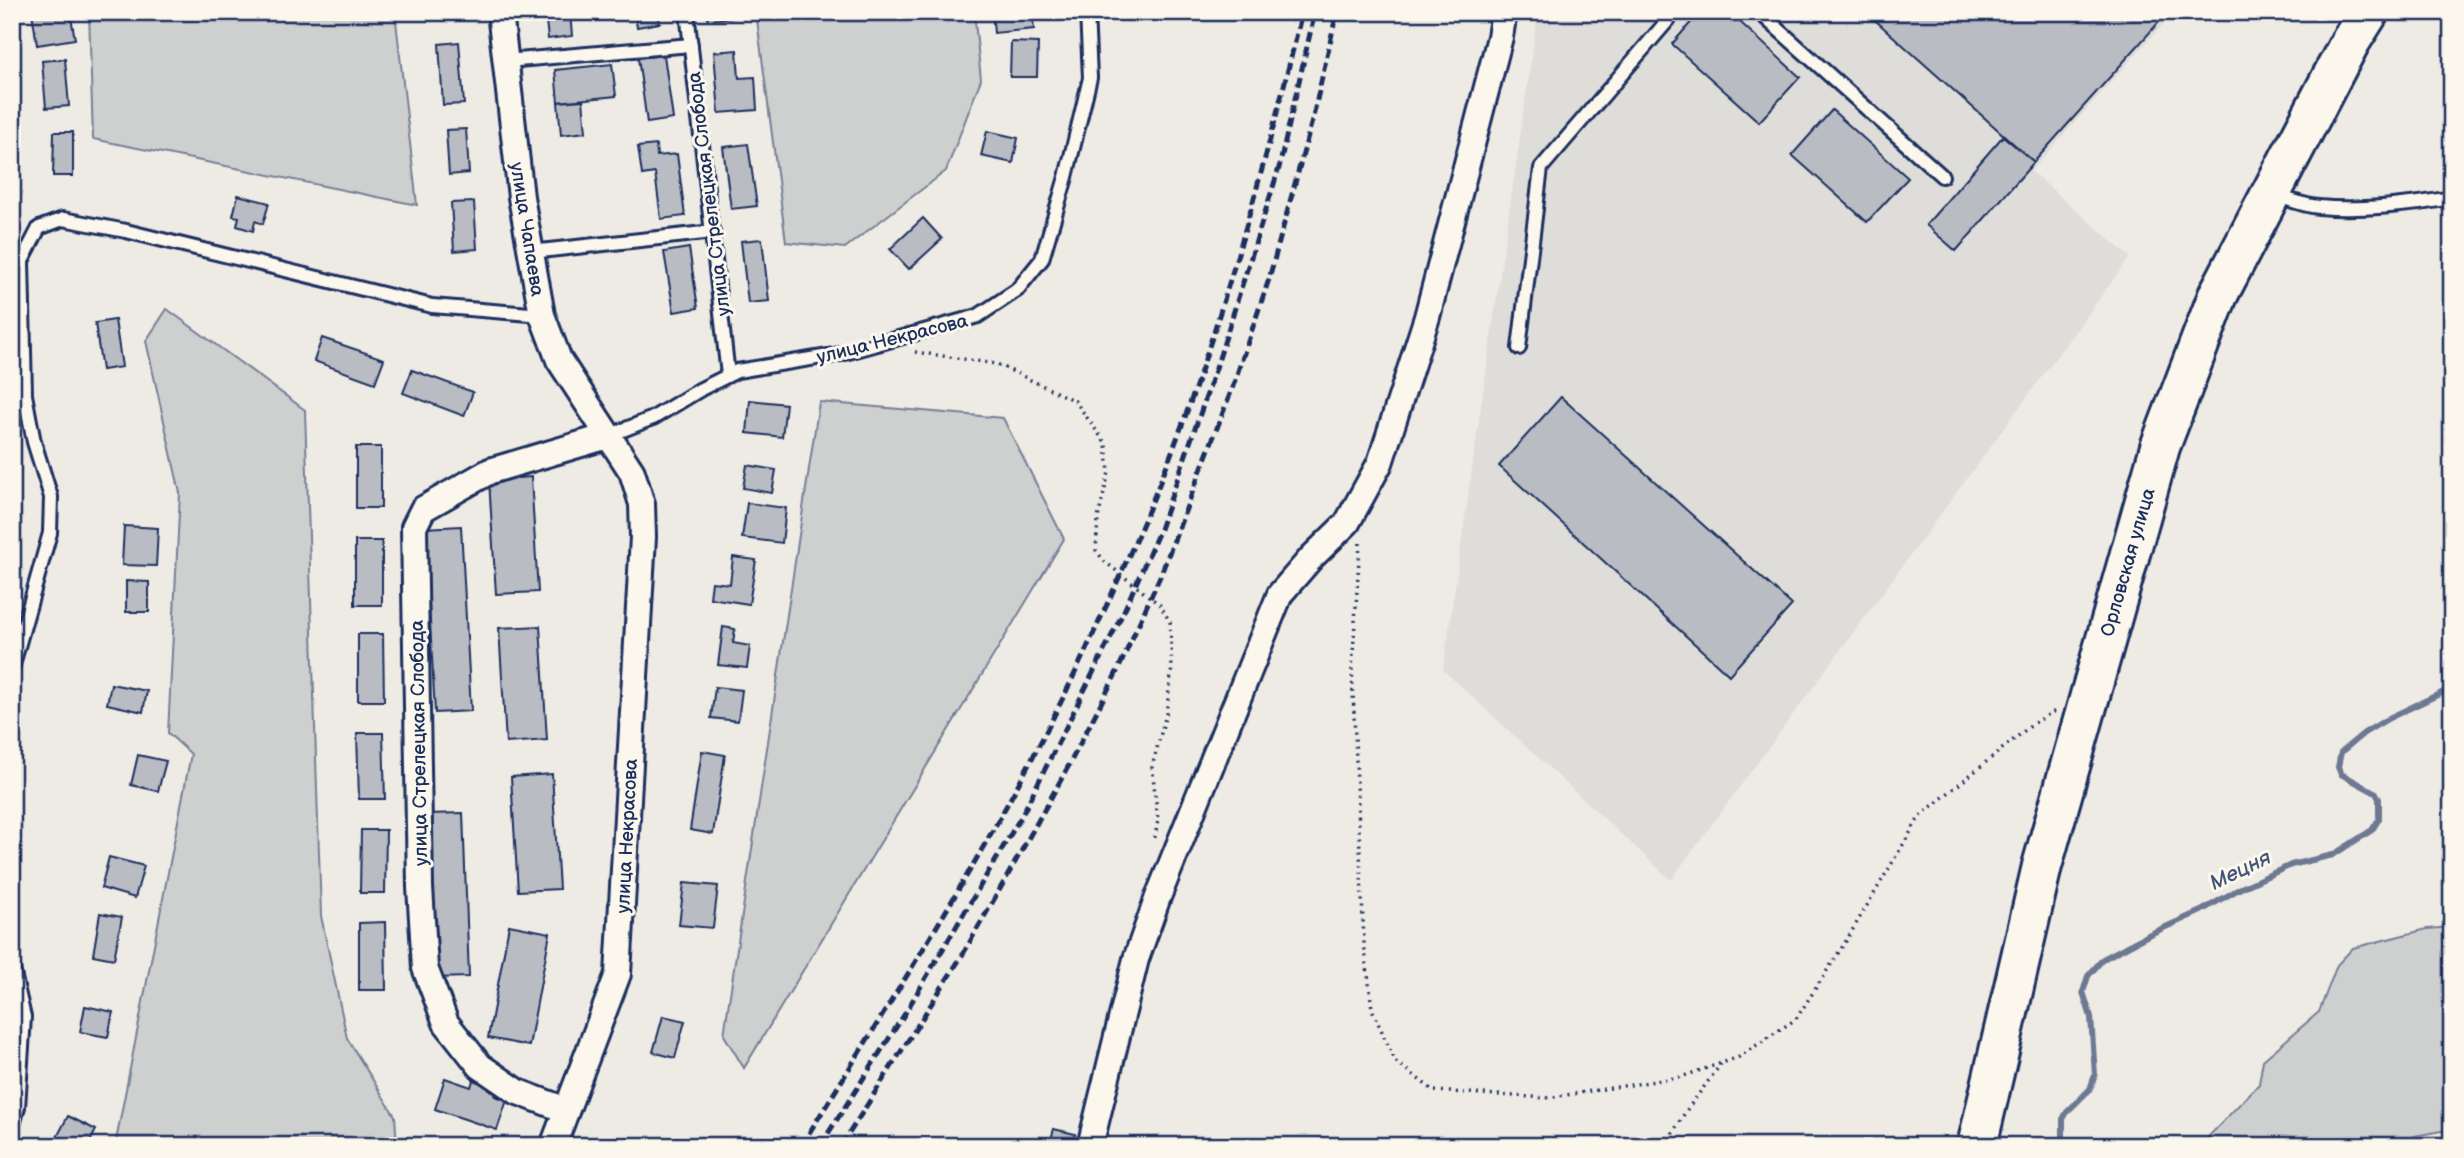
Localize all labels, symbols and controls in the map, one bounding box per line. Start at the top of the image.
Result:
street label: улица Стрелецкая Слобода [683,70,736,317]
street label: улица Чапаева [505,160,548,298]
street label: улица Некрасова [814,310,970,369]
street label: Орловская улица [2096,485,2161,639]
street label: улица Стрелецкая Слобода [406,620,433,866]
street label: улица Некрасова [612,758,643,914]
water label: Мецня [2205,845,2275,896]

